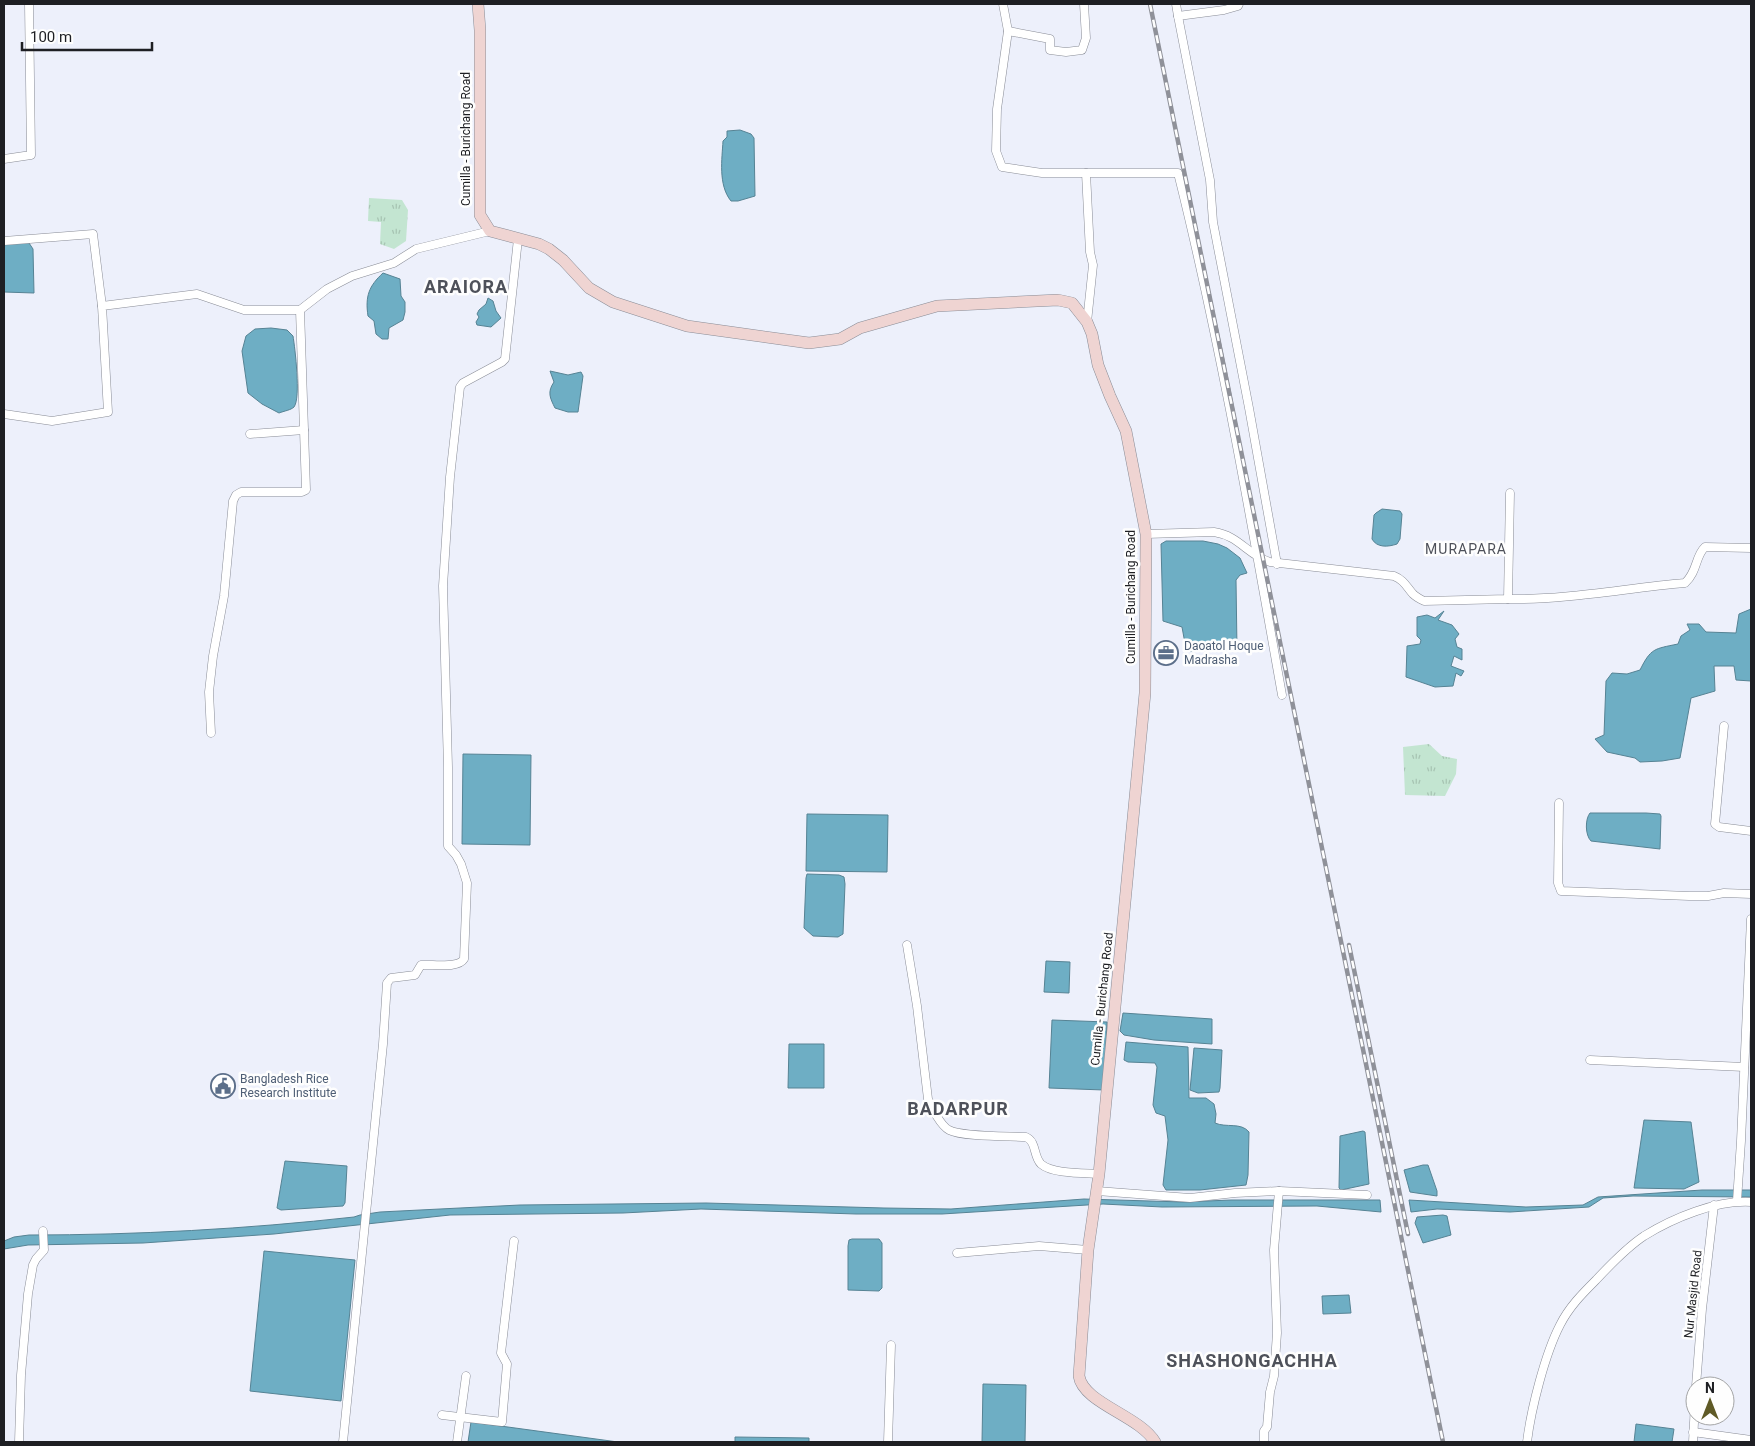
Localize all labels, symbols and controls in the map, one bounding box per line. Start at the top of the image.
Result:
scale bar [22,20,152,52]
text: 100 m [30,28,72,46]
street label: Cumilla - Burichang Road [459,72,473,206]
district label: ARAIORA [424,276,508,297]
street label: Cumilla - Burichang Road [1124,530,1138,664]
district label: MURAPARA [1425,541,1507,557]
place label: Daoatol Hoque Madrasha [1184,639,1264,667]
office icon: Daoatol Hoque Madrasha [1153,640,1179,666]
street label: Cumilla - Burichang Road [1088,932,1116,1066]
place label: Bangladesh Rice Research Institute [240,1072,336,1100]
public building icon: Bangladesh Rice Research Institute [210,1073,236,1099]
district label: BADARPUR [907,1098,1009,1119]
street label: Nur Masjid Road [1681,1249,1705,1339]
district label: SHASHONGACHHA [1166,1350,1338,1371]
north arrow [1685,1376,1735,1426]
text: N [1705,1380,1715,1396]

